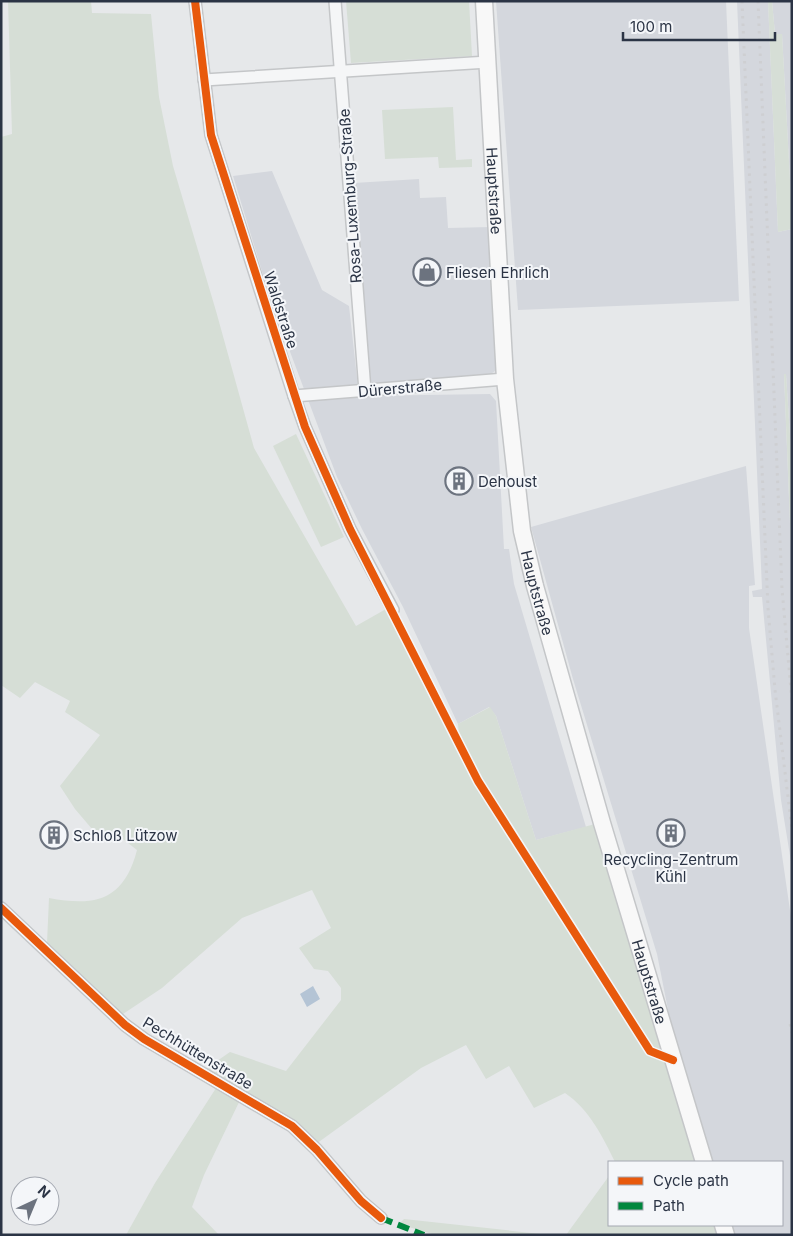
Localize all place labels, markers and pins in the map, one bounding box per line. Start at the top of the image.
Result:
shop icon: Fliesen Ehrlich [412,257,442,287]
place label: Fliesen Ehrlich [446,263,549,282]
building icon: Dehoust [444,466,474,496]
place label: Dehoust [478,472,537,491]
building icon: Recycling-Zentrum Kühl [656,818,686,848]
building icon: Schloß Lützow [39,820,69,850]
place label: Schloß Lützow [73,826,177,845]
place label: Recycling-Zentrum Kühl [604,850,739,886]

